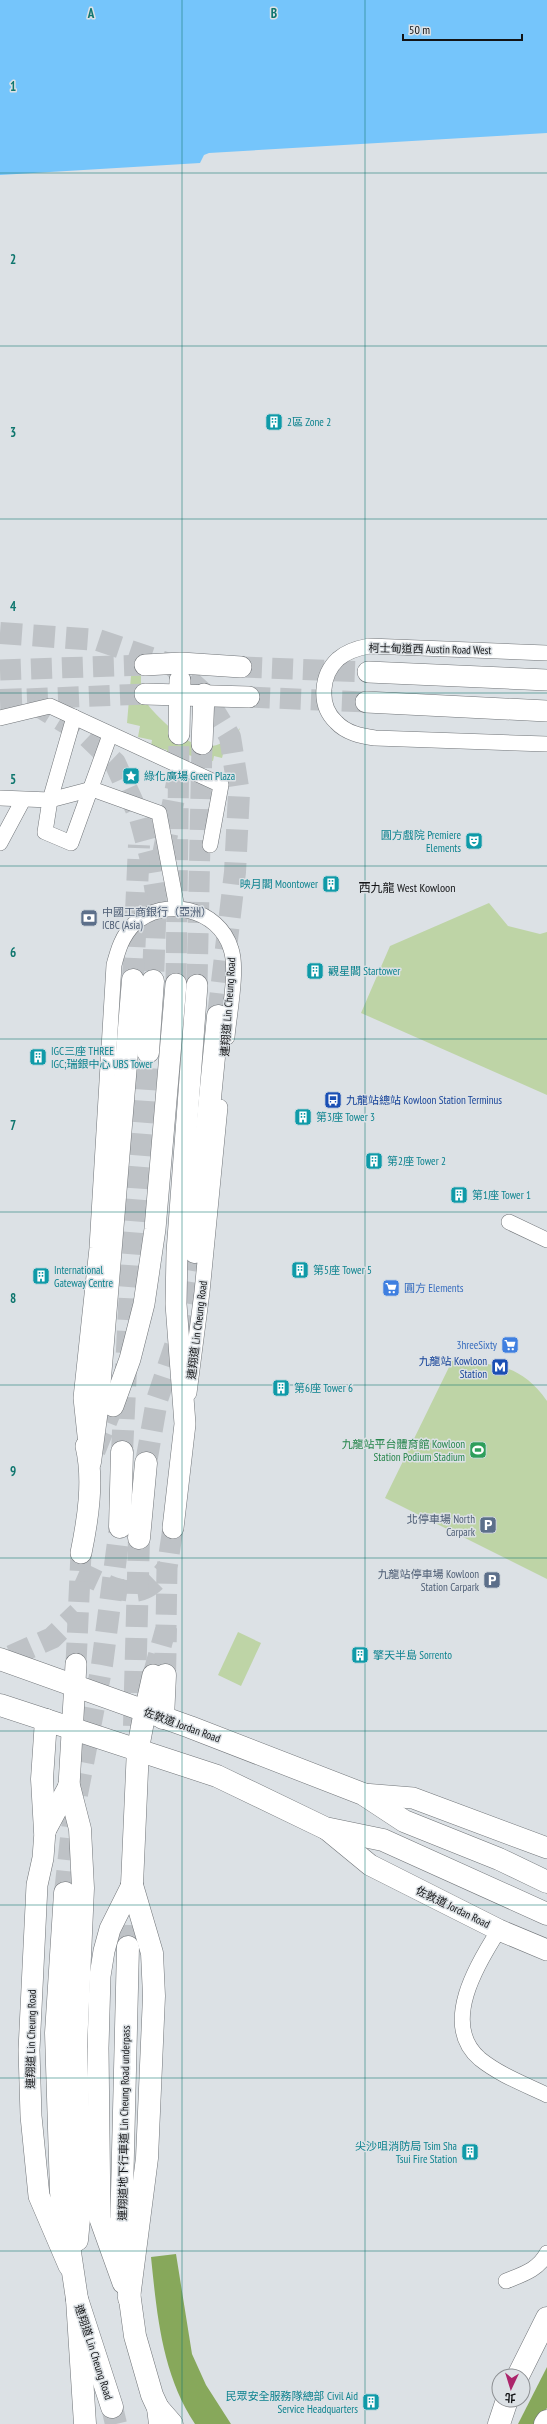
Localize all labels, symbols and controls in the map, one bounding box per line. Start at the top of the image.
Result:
text: A [87,5,95,22]
text: B [271,5,277,22]
scale bar [403,16,522,42]
text: 50 m [409,22,430,37]
text: 1 [10,78,16,95]
text: 2 [10,251,16,268]
building icon: 2區 Zone 2 [264,412,284,432]
place label: 2區 Zone 2 [287,415,331,429]
text: 3 [10,424,16,441]
text: 4 [10,598,17,615]
street label: 柯士甸道西 Austin Road West [368,641,492,657]
place icon: 綠化廣場 Green Plaza [121,766,141,786]
place label: 綠化廣場 Green Plaza [144,769,235,783]
text: 5 [10,771,16,788]
place label: 圓方戲院 Premiere Elements [381,828,461,855]
theatre icon: 圓方戲院 Premiere Elements [464,831,484,851]
building icon: 映月閣 Moontower [321,874,341,894]
place label: 映月閣 Moontower [240,877,318,891]
district label: 西九龍 West Kowloon [358,880,456,895]
place label: 中國工商銀行（亞洲） ICBC (Asia) [102,905,212,932]
bank icon: 中國工商銀行（亞洲） ICBC (Asia) [79,908,99,928]
text: 6 [10,944,16,961]
street label: 連翔道 Lin Cheung Road [218,957,238,1057]
building icon: 觀星閣 Startower [305,961,325,981]
place label: 觀星閣 Startower [328,964,400,978]
place label: IGC三座 THREE IGC;瑞銀中心 UBS Tower [51,1044,153,1071]
building icon: IGC三座 THREE IGC;瑞銀中心 UBS Tower [28,1047,48,1067]
bus stop icon: 九龍站總站 Kowloon Station Terminus [323,1090,343,1110]
place label: 九龍站總站 Kowloon Station Terminus [346,1093,502,1107]
building icon: 第3座 Tower 3 [293,1107,313,1127]
place label: 第3座 Tower 3 [316,1110,375,1124]
text: 7 [10,1117,16,1134]
building icon: 第2座 Tower 2 [364,1151,384,1171]
place label: 第2座 Tower 2 [387,1154,446,1168]
building icon: 第1座 Tower 1 [449,1185,469,1205]
place label: 第1座 Tower 1 [472,1188,531,1202]
building icon: 第5座 Tower 5 [290,1260,310,1280]
place label: International Gateway Centre [54,1263,113,1290]
place label: 第5座 Tower 5 [313,1263,372,1277]
building icon: International Gateway Centre [31,1266,51,1286]
supermarket icon: 圓方 Elements [381,1278,401,1298]
street label: 連翔道 Lin Cheung Road [184,1280,210,1380]
place label: 圓方 Elements [404,1281,464,1295]
text: 8 [10,1290,16,1307]
supermarket icon: 3hreeSixty [500,1335,520,1355]
place label: 3hreeSixty [456,1338,498,1352]
place label: 九龍站 Kowloon Station [419,1354,487,1381]
metro station icon: 九龍站 Kowloon Station [490,1357,510,1377]
building icon: 第6座 Tower 6 [271,1378,291,1398]
place label: 第6座 Tower 6 [294,1381,353,1395]
place label: 九龍站平台體育館 Kowloon Station Podium Stadium [342,1437,465,1464]
sports icon: 九龍站平台體育館 Kowloon Station Podium Stadium [468,1440,488,1460]
text: 9 [10,1463,16,1480]
place label: 北停車場 North Carpark [407,1512,476,1539]
parking icon: 北停車場 North Carpark [478,1515,498,1535]
place label: 九龍站停車場 Kowloon Station Carpark [378,1567,480,1594]
parking icon: 九龍站停車場 Kowloon Station Carpark [482,1570,502,1590]
building icon: 擎天半島 Sorrento [350,1645,370,1665]
place label: 擎天半島 Sorrento [373,1648,452,1662]
street label: 佐敦道 Jordan Road [142,1705,223,1745]
street label: 佐敦道 Jordan Road [414,1883,493,1931]
street label: 連翔道 Lin Cheung Road [23,1989,39,2089]
street label: 連翔道地下行車道 Lin Cheung Road underpass [115,2025,133,2221]
place label: 尖沙咀消防局 Tsim Sha Tsui Fire Station [355,2139,457,2166]
building icon: 尖沙咀消防局 Tsim Sha Tsui Fire Station [460,2142,480,2162]
street label: 連翔道 Lin Cheung Road [72,2303,116,2402]
north arrow [491,2368,531,2408]
place label: 民眾安全服務隊總部 Civil Aid Service Headquarters [226,2389,358,2416]
text: 北 [504,2391,516,2405]
building icon: 民眾安全服務隊總部 Civil Aid Service Headquarters [361,2392,381,2412]

